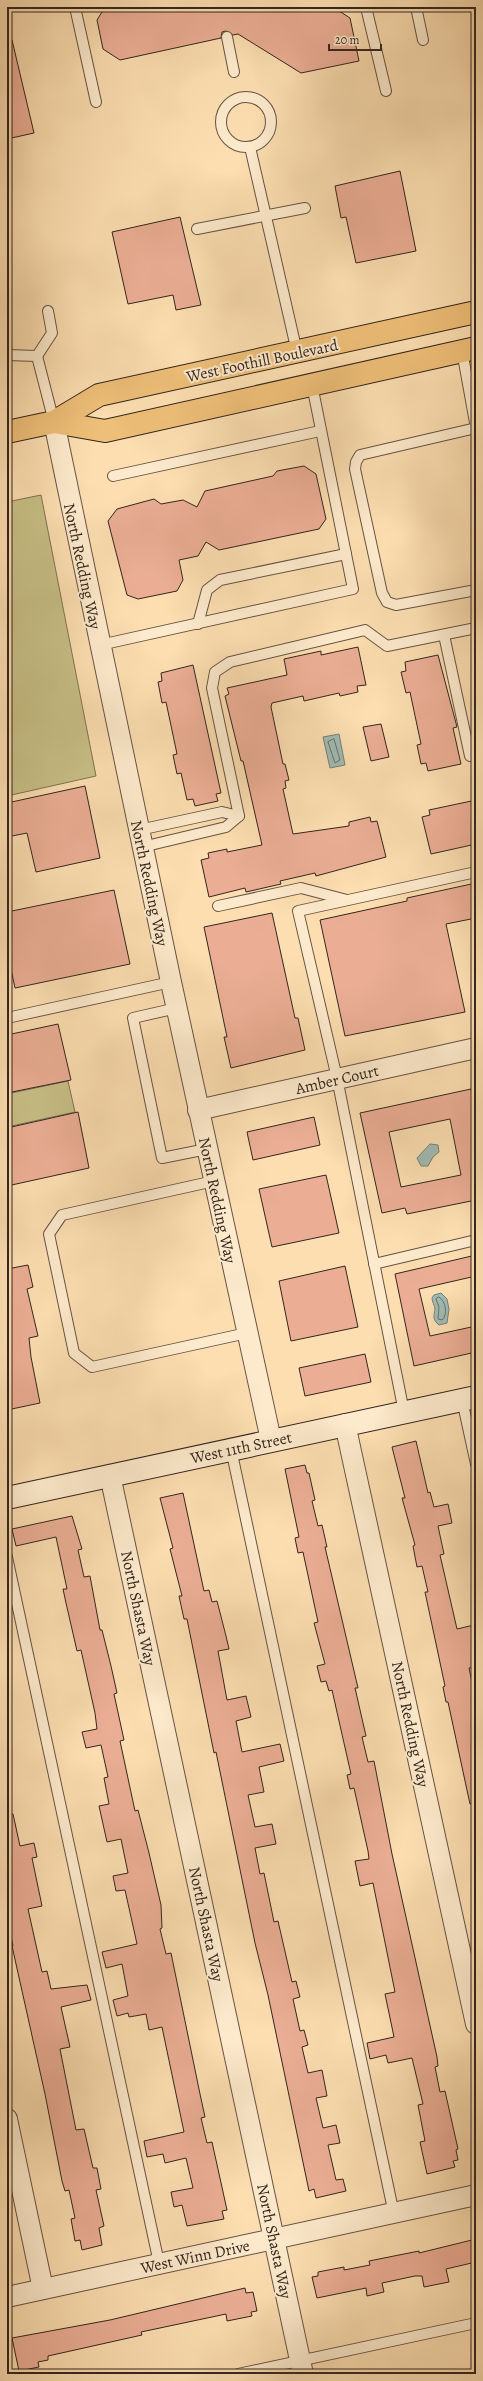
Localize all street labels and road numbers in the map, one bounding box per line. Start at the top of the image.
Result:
street label: West Foothill Boulevard [183,334,340,388]
street label: North Redding Way [58,501,106,632]
street label: North Redding Way [125,818,173,949]
street label: Amber Court [293,1060,381,1100]
street label: North Redding Way [193,1135,241,1266]
street label: West 11th Street [188,1427,294,1470]
street label: North Shasta Way [115,1549,161,1668]
street label: North Redding Way [386,1659,434,1790]
street label: North Shasta Way [183,1865,229,1984]
street label: North Shasta Way [251,2182,297,2301]
street label: West Winn Drive [138,2235,252,2280]

